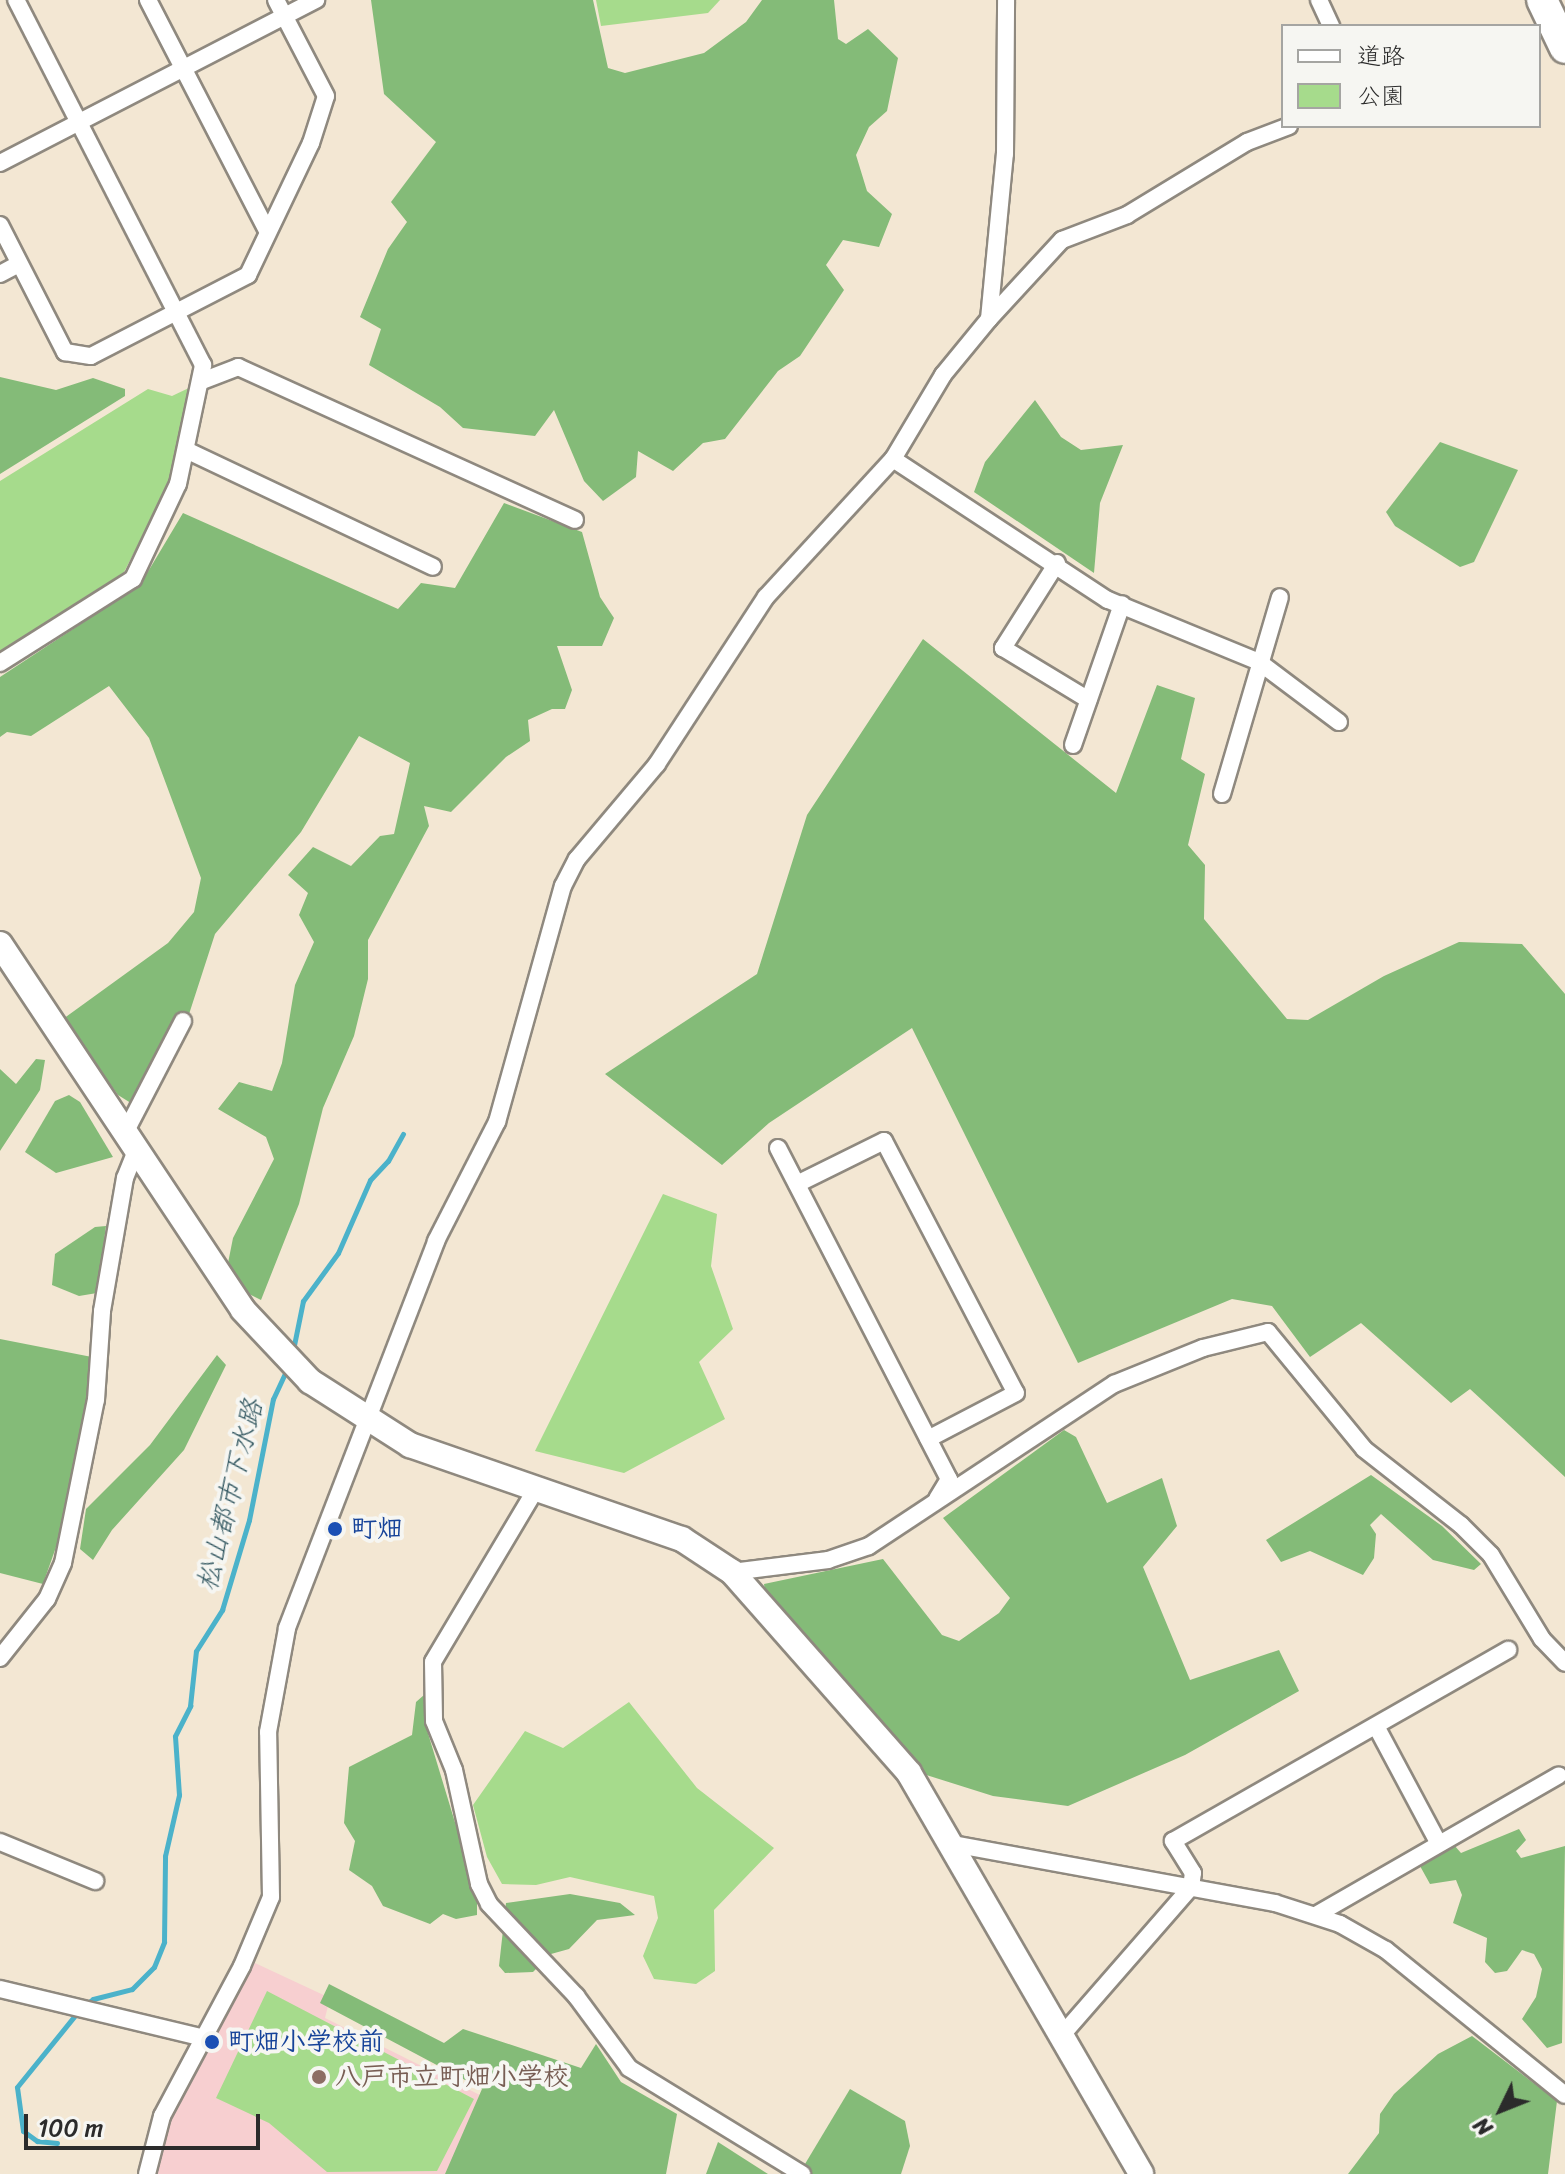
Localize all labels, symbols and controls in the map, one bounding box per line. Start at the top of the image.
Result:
legend [1281,24,1541,128]
text: 道路 [1357,35,1405,77]
text: 公園 [1357,75,1405,117]
water label: 松山都市下水路 [190,1396,270,1594]
place label: 町畑 [351,1513,403,1545]
marker: 町畑 [326,1520,344,1538]
place label: 町畑小学校前 [228,2026,384,2058]
marker: 町畑小学校前 [203,2033,221,2051]
place label: 八戸市立町畑小学校 [335,2061,569,2093]
marker: 八戸市立町畑小学校 [310,2068,328,2086]
north arrow [1461,2070,1541,2150]
scale bar [28,2098,264,2148]
text: 100 m [38,2107,103,2149]
text: N [1464,2108,1503,2146]

